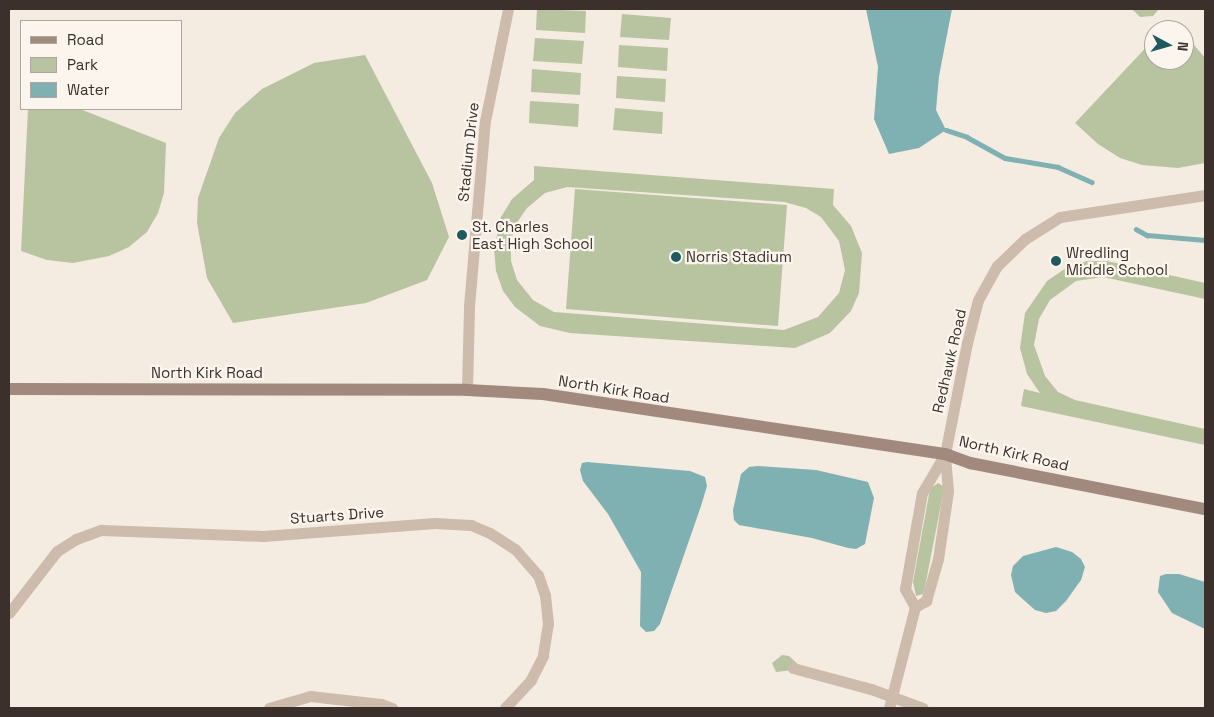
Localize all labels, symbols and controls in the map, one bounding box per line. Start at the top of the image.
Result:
legend [20,20,182,110]
north arrow [1144,20,1194,70]
text: Road [67,30,104,49]
text: N [1173,41,1192,52]
text: Park [67,55,98,74]
text: Water [67,80,109,99]
street label: Stadium Drive [454,101,482,203]
place label: St. Charles East High School [472,217,593,252]
marker: St. Charles East High School [456,229,468,241]
place label: Wredling Middle School [1066,243,1168,278]
place label: Norris Stadium [686,248,792,266]
marker: Norris Stadium [670,251,682,263]
marker: Wredling Middle School [1050,255,1062,267]
street label: Redhawk Road [928,307,970,415]
street label: North Kirk Road [151,364,263,382]
street label: North Kirk Road [557,371,671,407]
street label: North Kirk Road [957,432,1071,474]
street label: Stuarts Drive [289,503,385,527]

